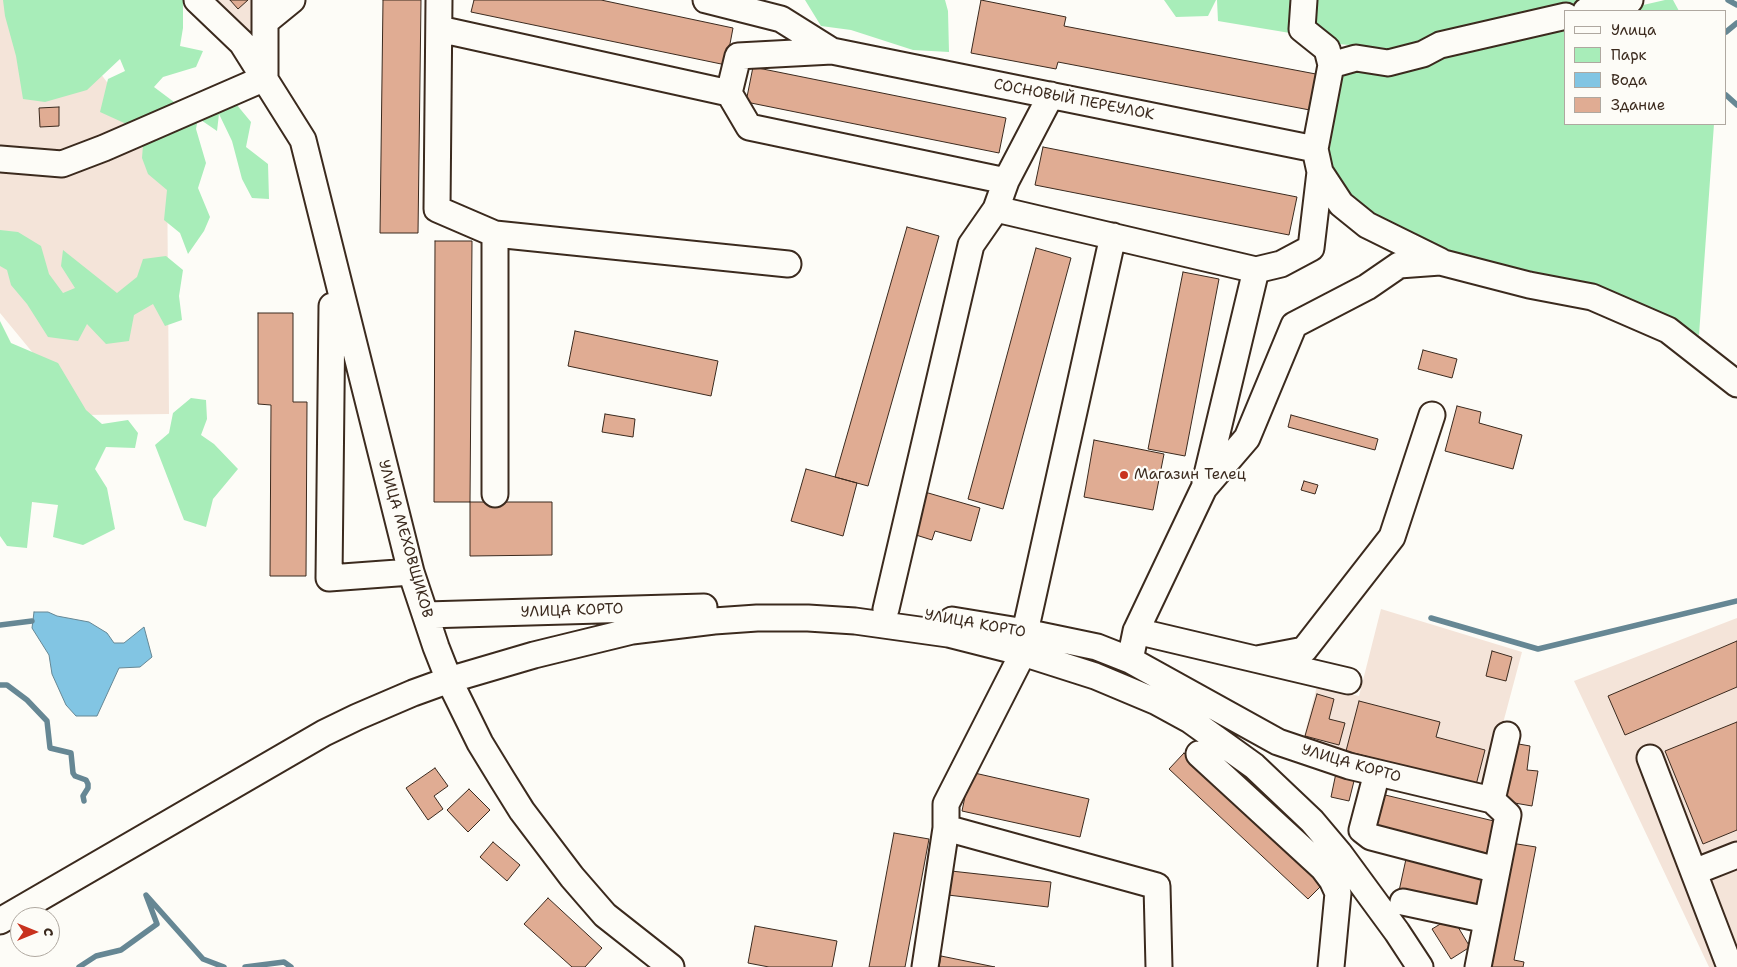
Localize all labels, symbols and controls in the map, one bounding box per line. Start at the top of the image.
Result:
legend [1564,10,1727,125]
text: Улица [1611,20,1656,40]
text: Парк [1611,45,1647,65]
text: Вода [1611,70,1647,90]
street label: СОСНОВЫЙ ПЕРЕУЛОК [992,76,1156,124]
text: Здание [1611,95,1665,115]
street label: УЛИЦА МЕХОВЩИКОВ [374,458,436,620]
place label: Магазин Телец [1134,466,1246,484]
marker: Магазин Телец [1118,469,1130,481]
street label: УЛИЦА КОРТО [520,600,624,622]
street label: УЛИЦА КОРТО [923,606,1027,642]
street label: УЛИЦА КОРТО [1299,741,1403,787]
north arrow [10,907,60,957]
text: С [40,928,58,936]

